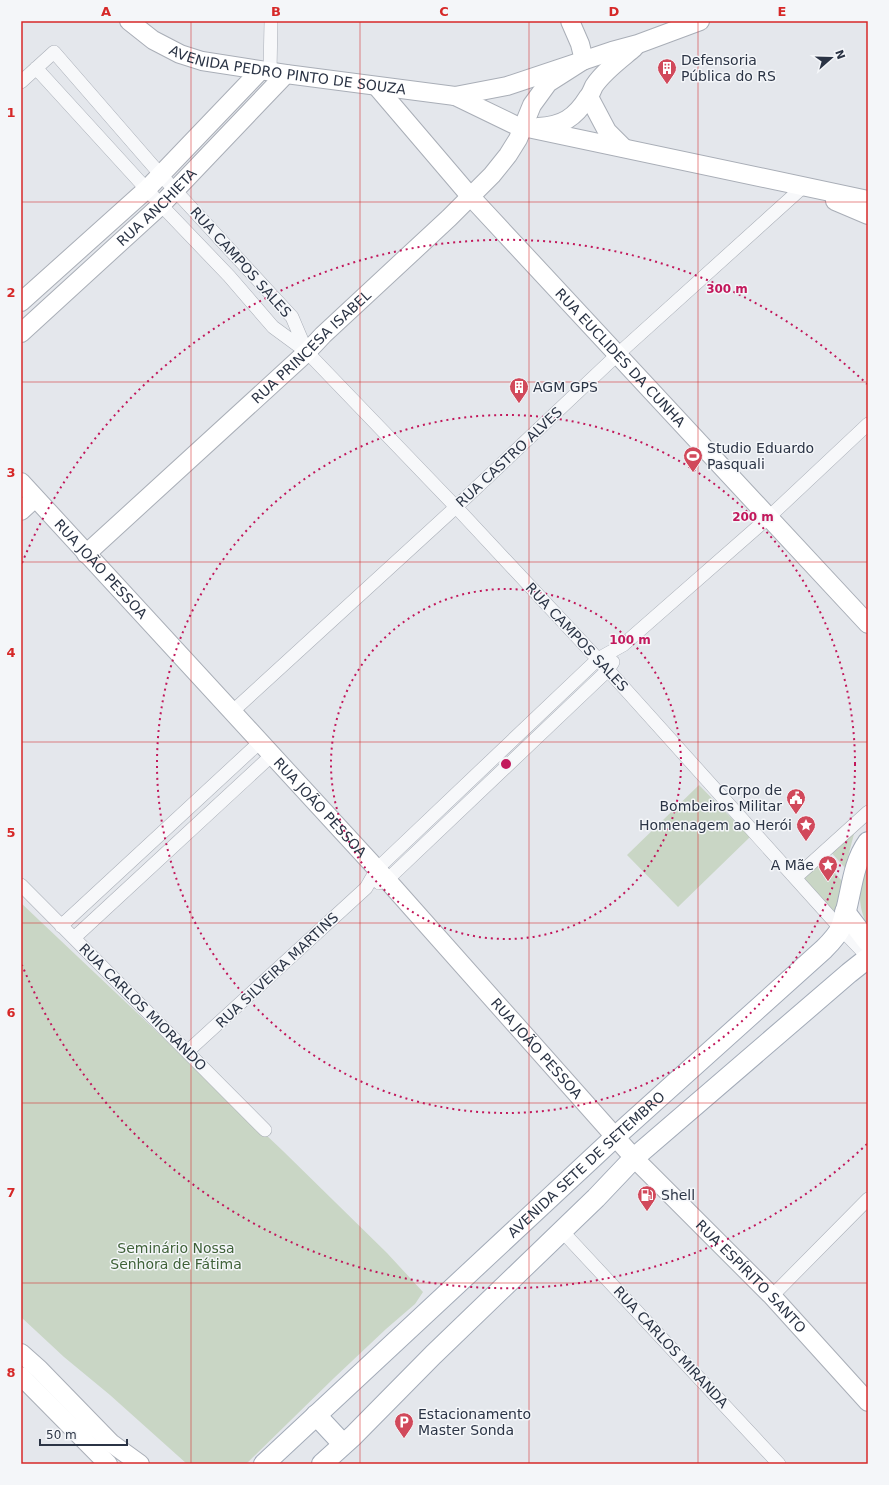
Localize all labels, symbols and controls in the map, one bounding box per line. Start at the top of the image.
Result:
text: A [101,4,111,19]
text: B [271,4,281,19]
text: C [439,4,449,19]
text: D [609,4,620,19]
text: E [778,4,786,19]
north arrow [811,38,851,78]
street label: AVENIDA PEDRO PINTO DE SOUZA [167,42,407,98]
text: N [832,48,848,61]
place label: Defensoria Pública do RS [681,52,776,84]
building icon: Defensoria Pública do RS [656,57,678,85]
text: 1 [6,105,16,120]
street label: RUA ANCHIETA [114,165,200,249]
street label: RUA CAMPOS SALES [187,204,295,320]
text: 300 m [706,282,748,296]
text: 2 [6,285,16,300]
street label: RUA EUCLIDES DA CUNHA [552,285,689,430]
street label: RUA PRINCESA ISABEL [248,287,374,407]
building icon: AGM GPS [508,376,530,404]
place label: AGM GPS [533,379,598,395]
street label: RUA CASTRO ALVES [453,404,565,510]
place label: Studio Eduardo Pasquali [707,440,814,472]
sports icon: Studio Eduardo Pasquali [682,445,704,473]
text: 3 [6,465,16,480]
text: 200 m [732,510,774,524]
street label: RUA JOÃO PESSOA [51,516,151,622]
street label: RUA CAMPOS SALES [523,579,632,695]
text: 100 m [609,633,651,647]
text: 4 [6,645,16,660]
street label: RUA JOÃO PESSOA [271,754,370,861]
centre of rings [499,757,513,771]
place label: Corpo de Bombeiros Militar [659,782,782,814]
public building icon: Corpo de Bombeiros Militar [785,787,807,815]
place icon: Homenagem ao Herói [795,814,817,842]
place label: Homenagem ao Herói [639,817,792,833]
text: 5 [6,825,16,840]
place icon: A Mãe [817,854,839,882]
place label: A Mãe [771,857,814,873]
street label: RUA SILVEIRA MARTINS [213,909,342,1031]
street label: RUA CARLOS MIORANDO [76,940,210,1074]
street label: RUA JOÃO PESSOA [488,995,586,1102]
text: 6 [6,1005,16,1020]
street label: AVENIDA SETE DE SETEMBRO [505,1088,668,1241]
fuel station icon: Shell [636,1184,658,1212]
text: 7 [6,1185,16,1200]
place label: Shell [661,1187,695,1203]
street label: RUA ESPÍRITO SANTO [693,1217,809,1336]
park label: Seminário Nossa Senhora de Fátima [110,1240,242,1272]
street label: RUA CARLOS MIRANDA [610,1283,732,1411]
text: 8 [6,1365,16,1380]
place label: Estacionamento Master Sonda [418,1406,531,1438]
parking icon: Estacionamento Master Sonda [393,1411,415,1439]
scale bar [40,1421,127,1447]
text: 50 m [46,1428,77,1442]

